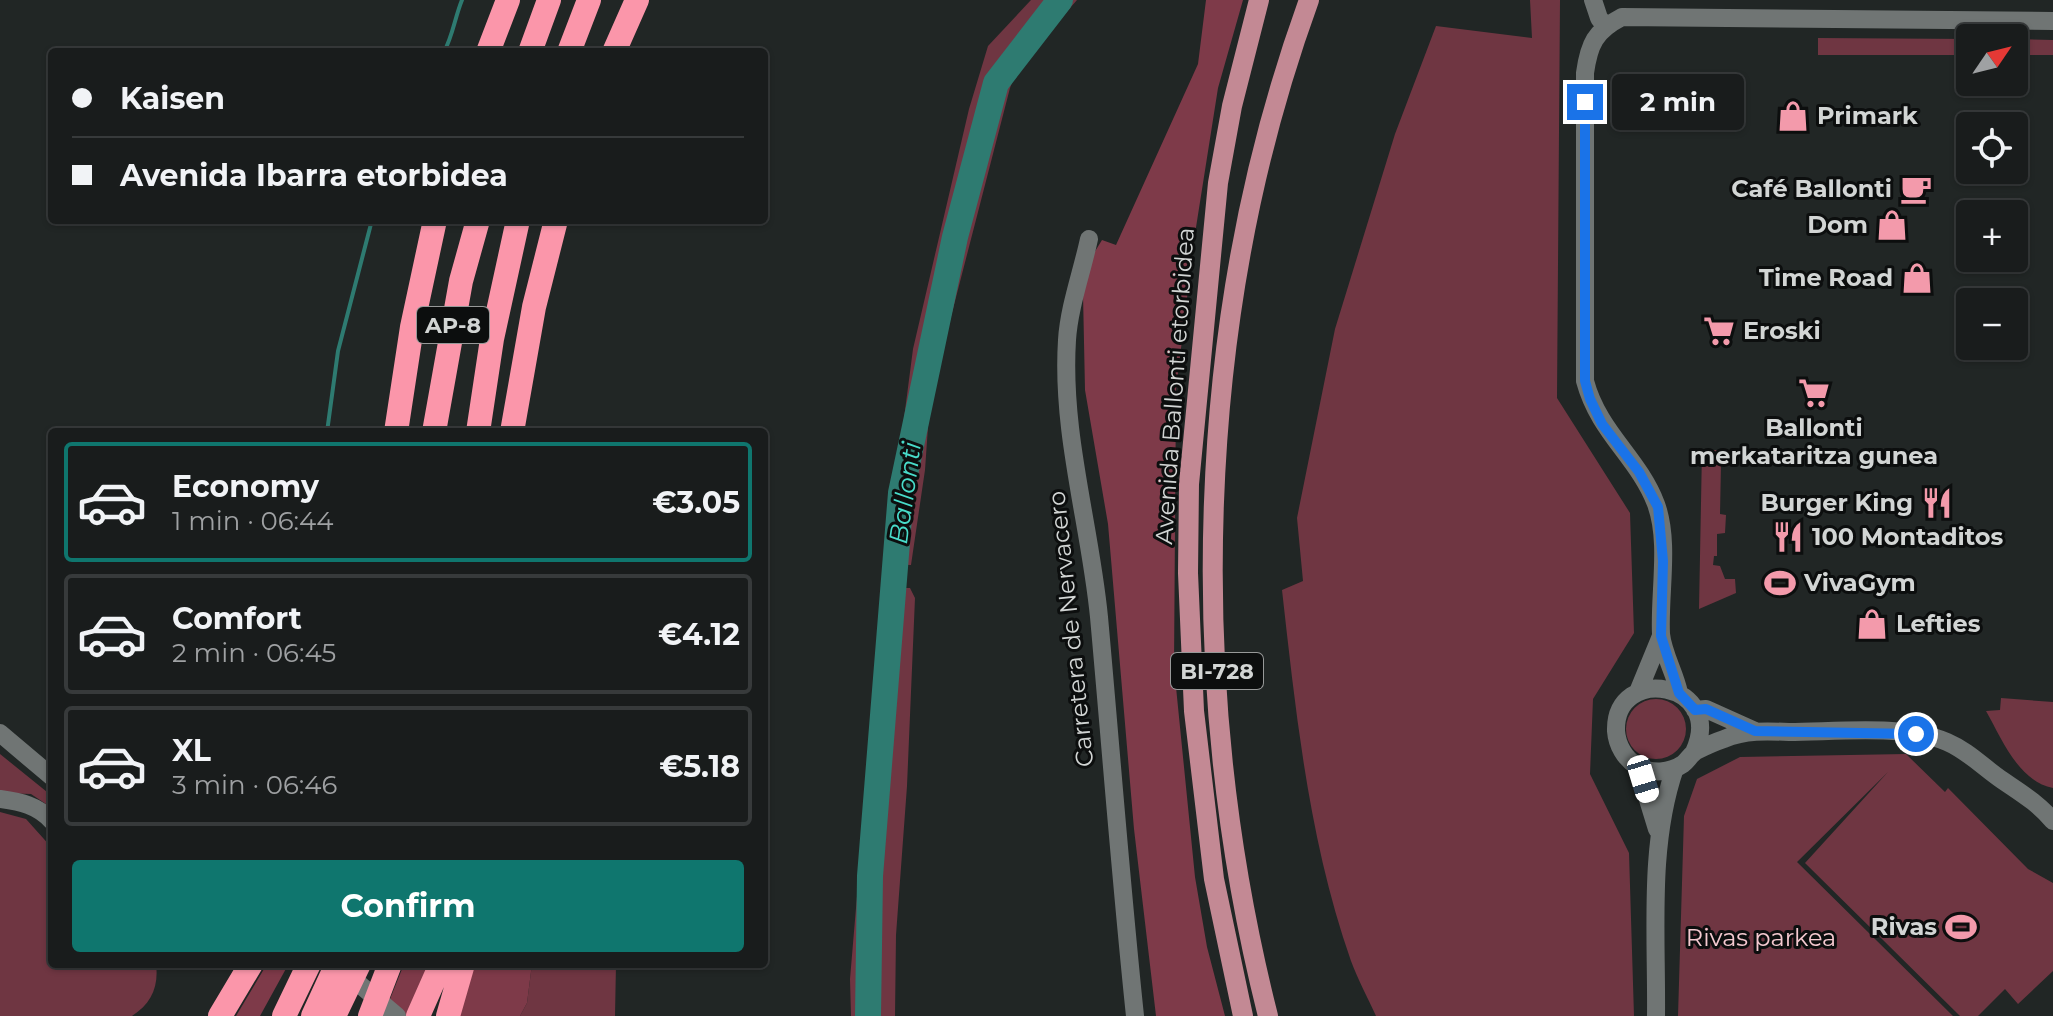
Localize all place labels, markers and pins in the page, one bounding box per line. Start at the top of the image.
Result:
shop icon: Primark [1776,99,1810,133]
place label: Primark [1817,101,1918,130]
cafe icon: Café Ballonti [1899,172,1933,206]
place label: Café Ballonti [1731,174,1892,203]
shop icon: Dom [1875,208,1909,242]
place label: Dom [1807,210,1868,239]
shop icon: Time Road [1900,261,1934,295]
place label: Time Road [1759,263,1893,292]
supermarket icon: Eroski [1702,314,1736,348]
place label: Eroski [1743,316,1821,345]
supermarket icon: Ballonti merkataritza gunea [1797,376,1831,410]
place label: Ballonti merkataritza gunea [1690,413,1938,470]
restaurant icon: Burger King [1920,486,1954,520]
place label: Burger King [1760,488,1913,517]
restaurant icon: 100 Montaditos [1771,520,1805,554]
place label: 100 Montaditos [1812,522,2004,551]
sports icon: VivaGym [1763,566,1797,600]
place label: VivaGym [1803,568,1916,597]
shop icon: Lefties [1855,607,1889,641]
place label: Lefties [1896,609,1981,638]
sports icon: Rivas [1944,910,1978,944]
place label: Rivas [1871,912,1937,941]

